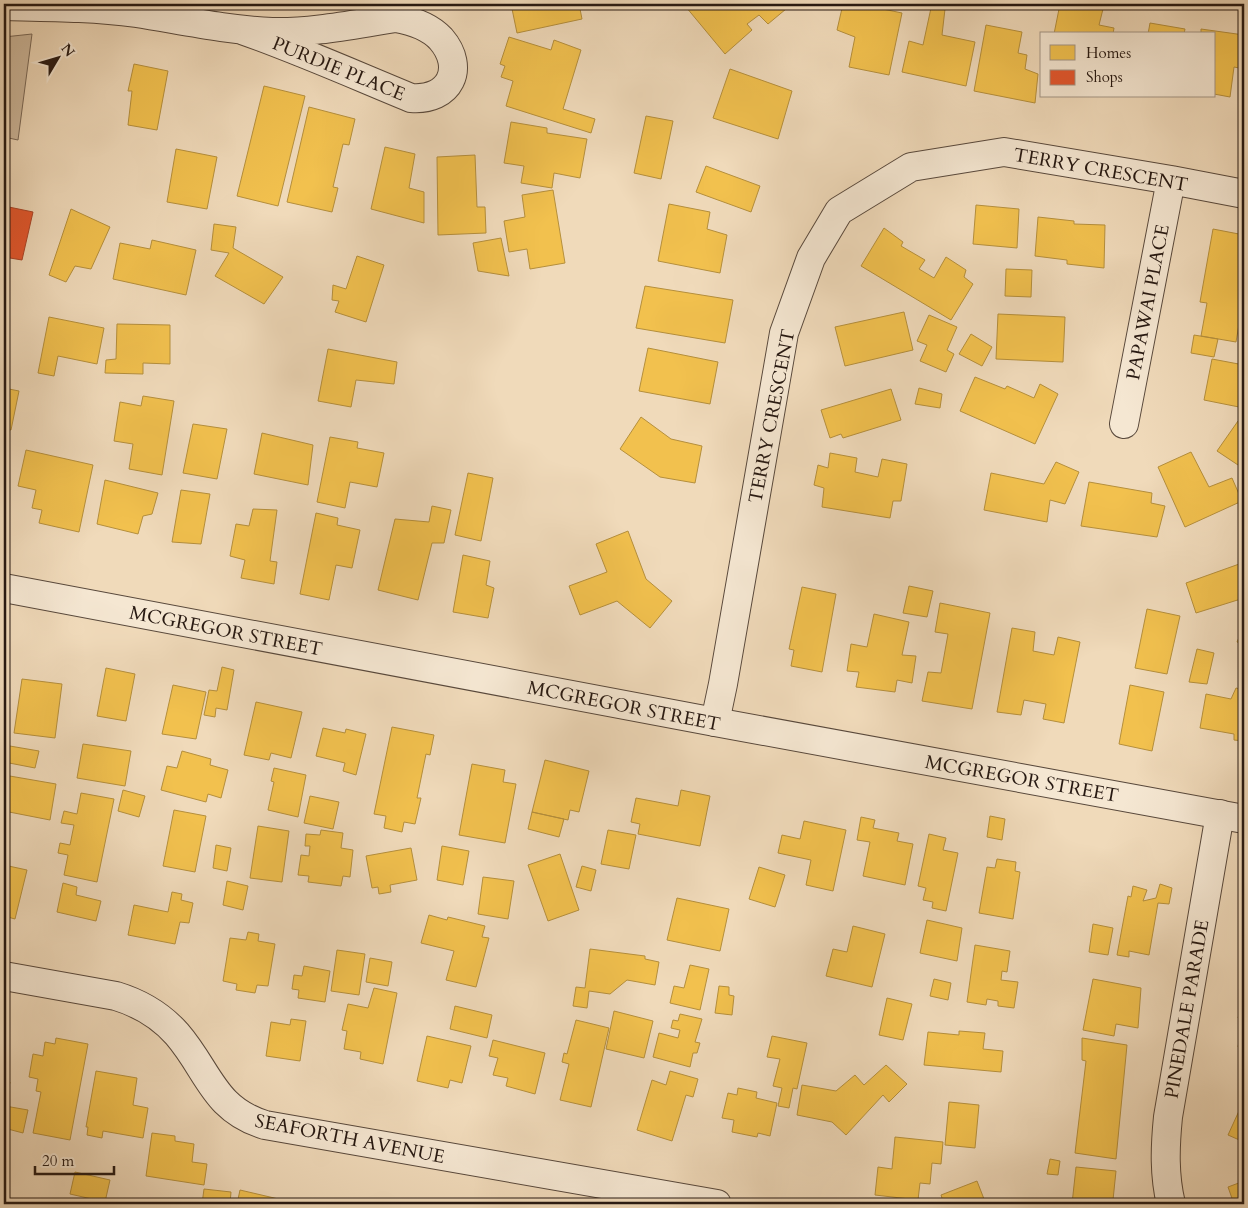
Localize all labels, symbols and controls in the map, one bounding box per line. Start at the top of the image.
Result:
street label: PURDIE PLACE [268,30,409,107]
north arrow [32,32,82,82]
legend [1040,32,1216,98]
text: N [57,40,79,61]
text: Homes [1086,43,1131,63]
text: Shops [1086,67,1123,87]
street label: TERRY CRESCENT [1012,142,1190,198]
street label: PAPAWAI PLACE [1120,222,1176,382]
street label: TERRY CRESCENT [742,327,802,505]
street label: MCGREGOR STREET [127,600,325,662]
street label: MCGREGOR STREET [525,675,723,737]
street label: MCGREGOR STREET [923,749,1121,809]
street label: PINEDALE PARADE [1158,918,1216,1101]
street label: SEAFORTH AVENUE [253,1108,447,1170]
scale bar [35,1143,114,1175]
text: 20 m [42,1151,74,1171]

